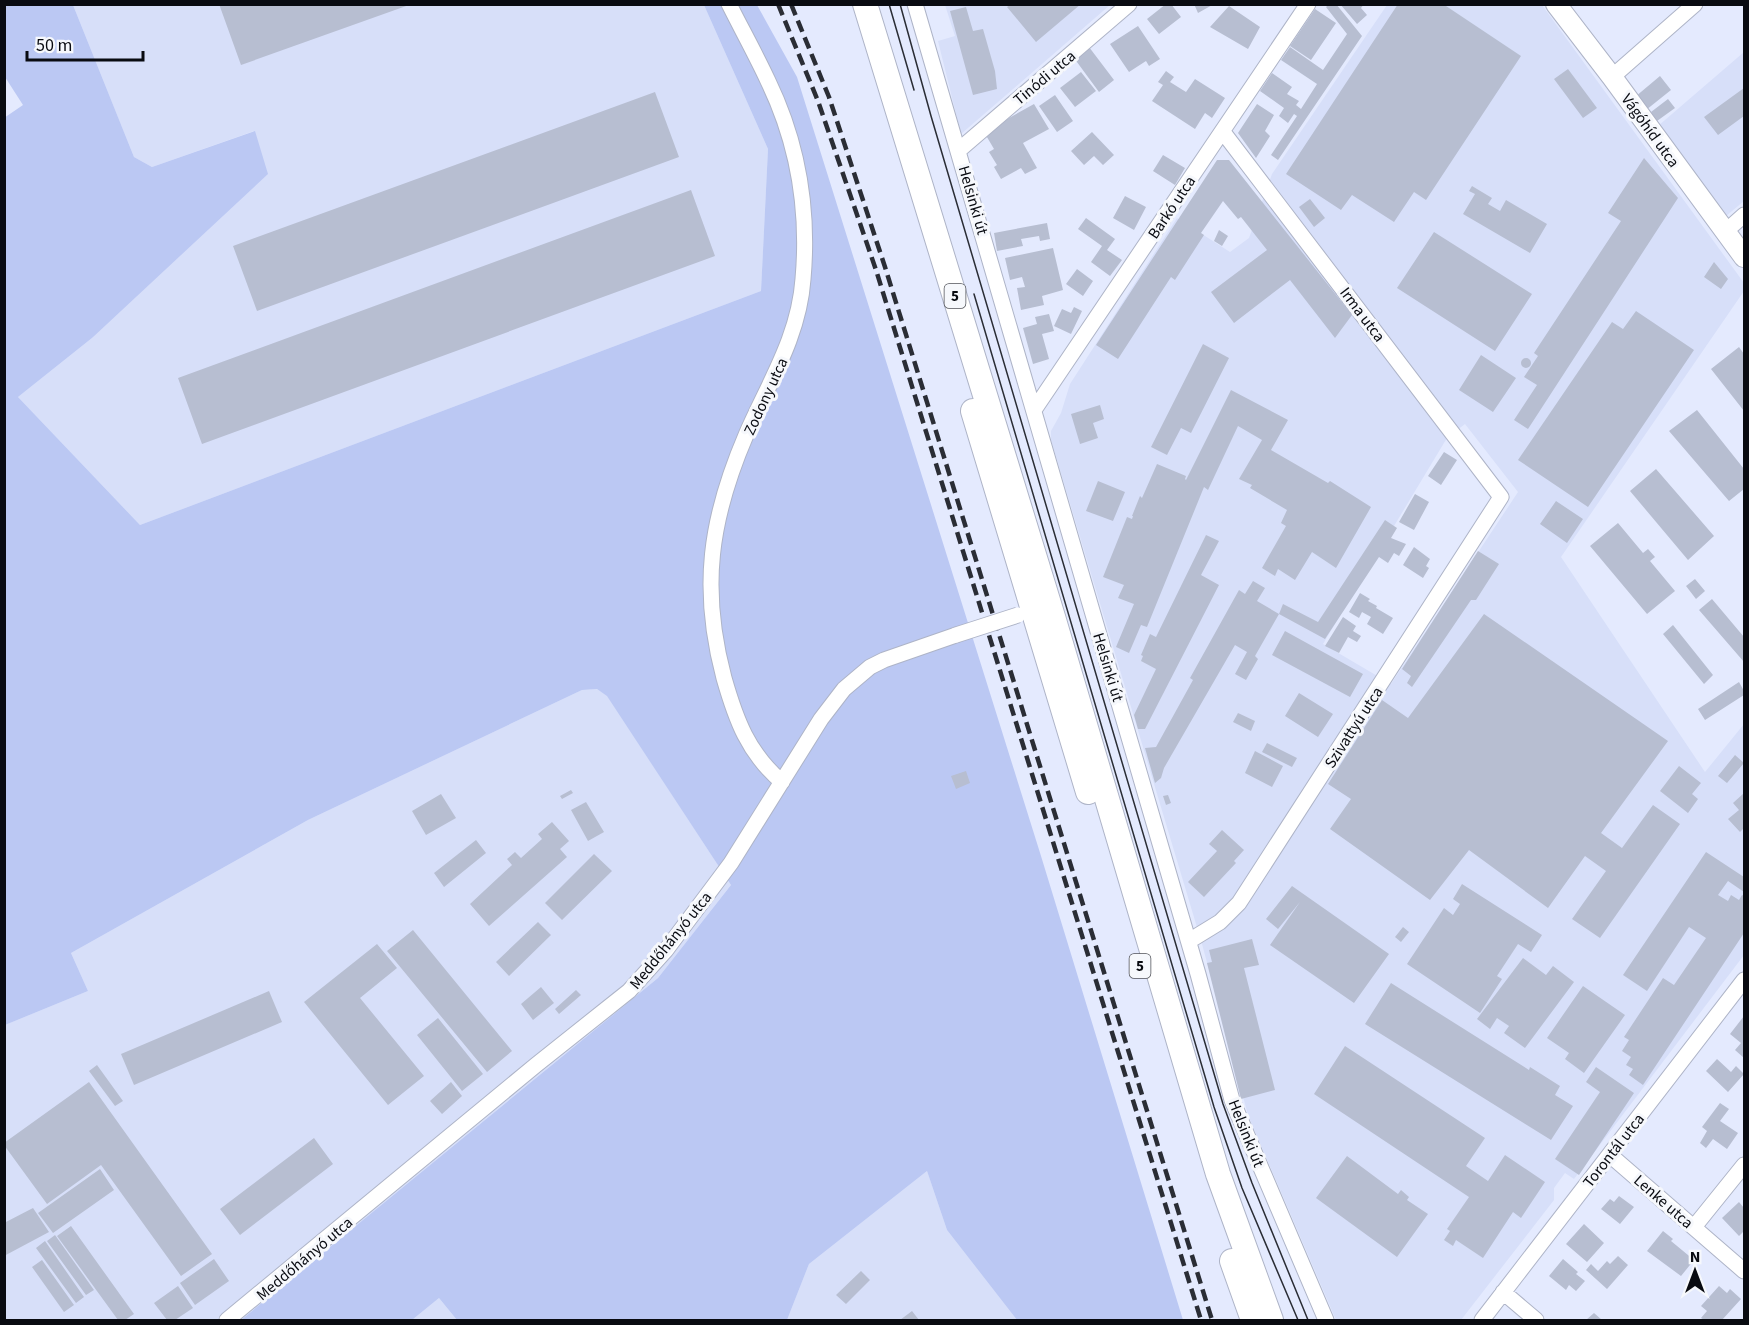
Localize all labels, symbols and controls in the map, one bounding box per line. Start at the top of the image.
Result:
scale bar [27,24,142,62]
text: 50 m [36,33,72,58]
street label: Tinódi utca [1009,45,1080,110]
street label: Vágóhíd utca [1616,89,1684,172]
street label: Helsinki út [953,163,994,238]
street label: Barkó utca [1143,172,1201,243]
street label: Irma utca [1334,283,1390,347]
road number: 5 [944,284,966,308]
street label: Zodony utca [738,354,793,439]
street label: Helsinki út [1087,630,1129,705]
street label: Szivattyú utca [1319,682,1388,773]
street label: Meddőhányó utca [624,887,717,994]
road number: 5 [1130,954,1150,978]
street label: Helsinki út [1223,1096,1270,1171]
street label: Torontál utca [1578,1109,1650,1192]
street label: Lenke utca [1629,1170,1698,1234]
street label: Meddőhányó utca [252,1212,358,1306]
north arrow [1665,1241,1725,1301]
text: N [1690,1246,1700,1268]

